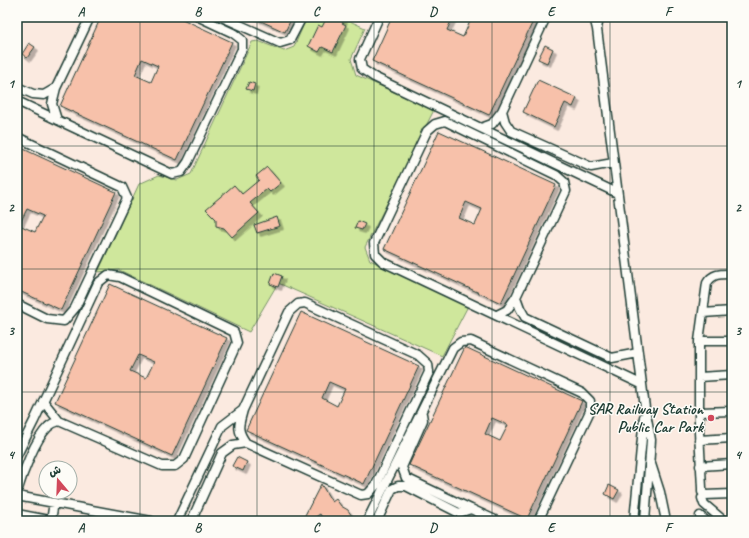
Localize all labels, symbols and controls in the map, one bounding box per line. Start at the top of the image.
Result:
text: A [78,4,86,20]
text: B [195,4,203,20]
text: C [313,4,321,20]
text: D [429,4,438,20]
text: E [548,4,557,20]
text: F [665,4,674,20]
text: 1 [8,76,16,92]
text: 1 [735,76,743,92]
text: 2 [8,200,15,216]
text: 2 [735,200,742,216]
text: 3 [8,323,15,339]
text: 3 [735,323,742,339]
place label: SAR Railway Station Public Car Park [588,399,705,437]
marker: SAR Railway Station Public Car Park [706,413,716,423]
text: 4 [8,447,16,463]
text: 4 [735,447,743,463]
north arrow [38,460,78,500]
text: ش [47,462,63,479]
text: A [78,520,86,536]
text: B [195,520,203,536]
text: C [313,520,321,536]
text: D [429,520,438,536]
text: E [548,520,557,536]
text: F [665,520,674,536]

